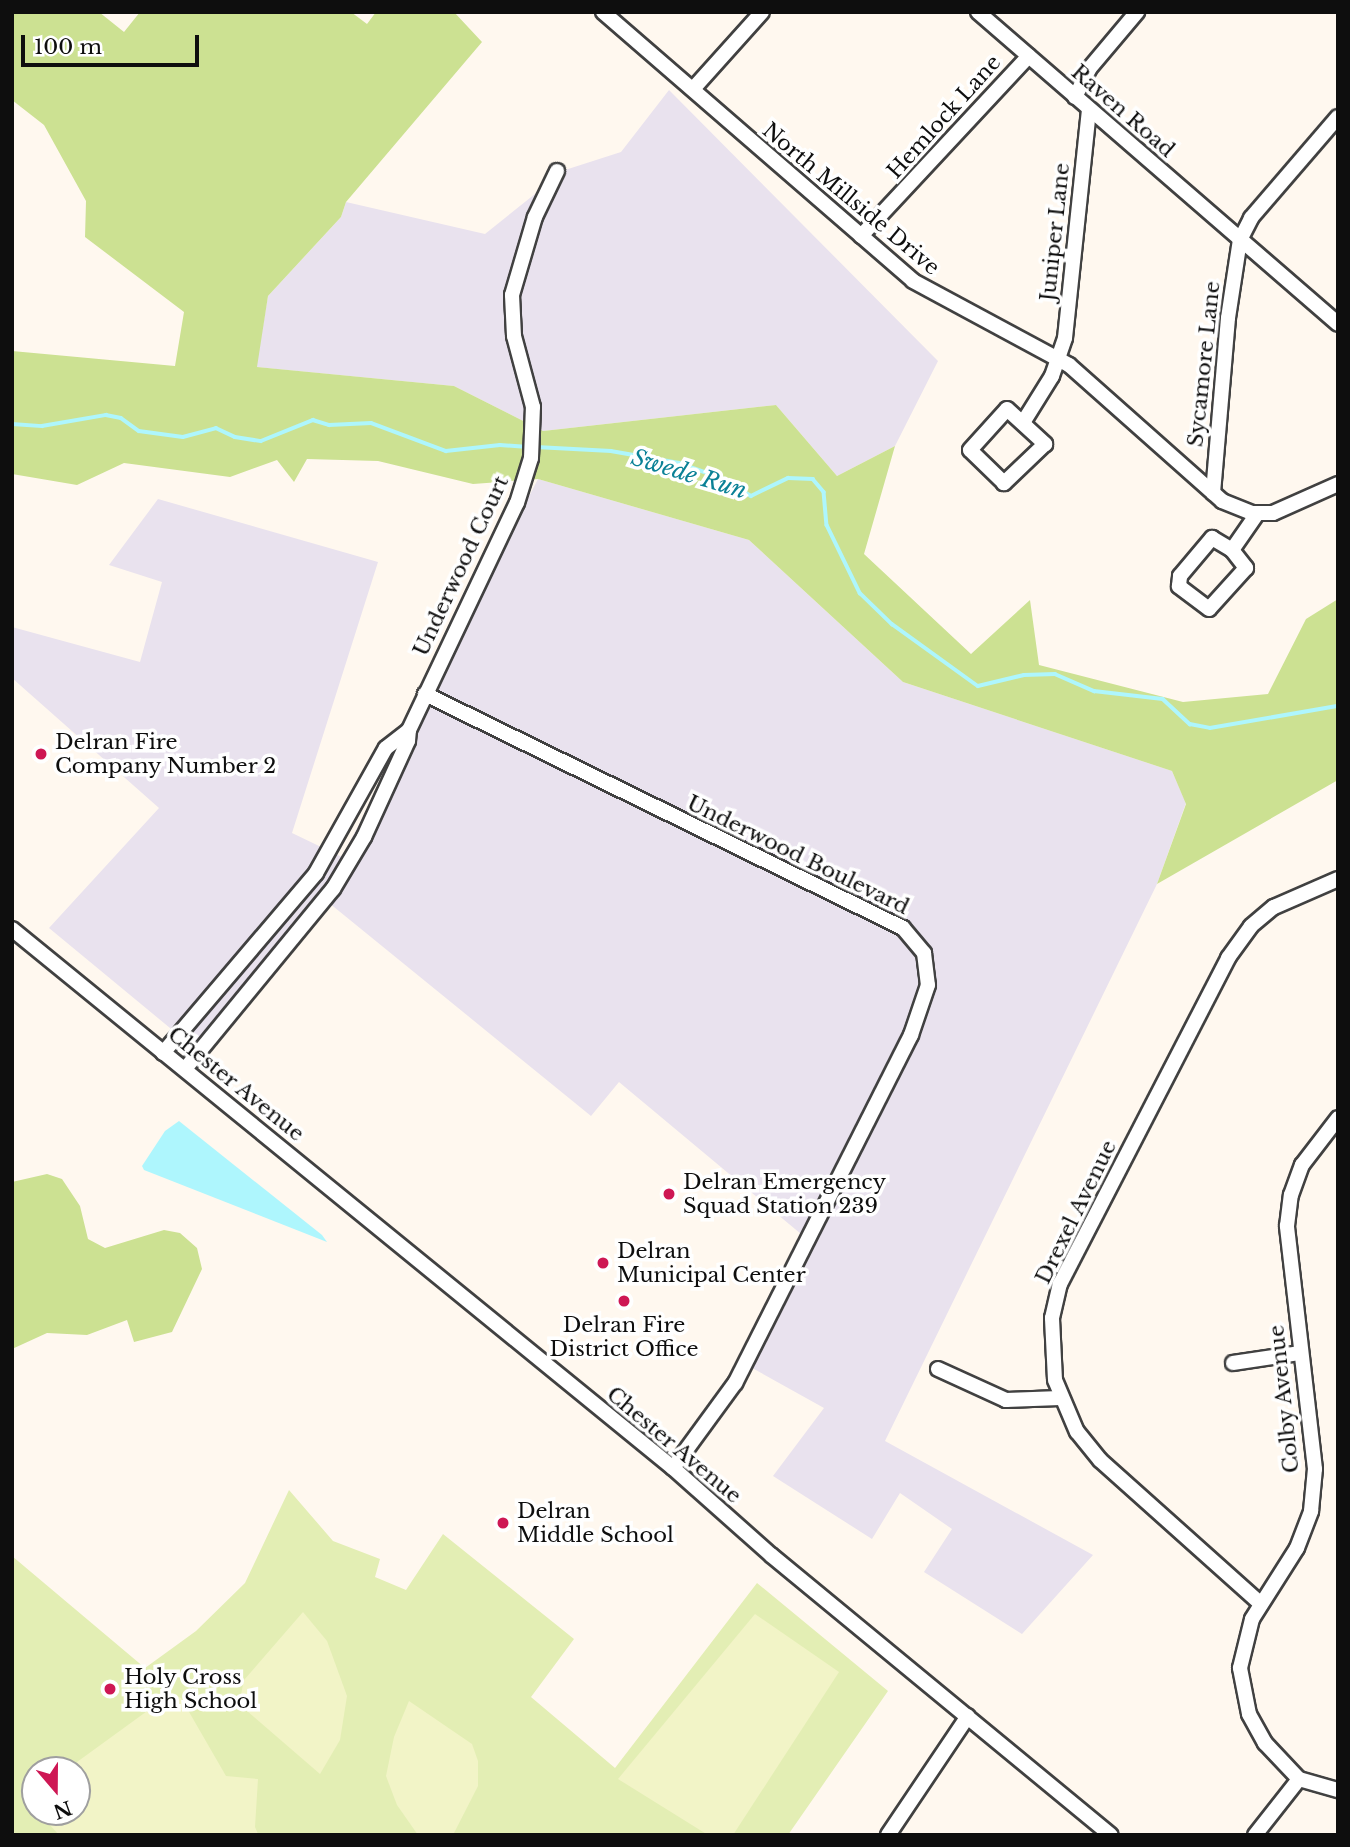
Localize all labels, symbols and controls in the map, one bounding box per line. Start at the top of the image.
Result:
scale bar [24,21,203,65]
text: 100 m [34,34,102,60]
street label: Hemlock Lane [882,50,1006,184]
street label: Raven Road [1066,59,1180,163]
street label: North Millside Drive [757,118,945,280]
street label: Juniper Lane [1035,161,1075,303]
street label: Sycamore Lane [1183,280,1225,448]
water label: Swede Run [628,443,750,505]
street label: Underwood Court [408,472,514,660]
place label: Delran Fire Company Number 2 [55,729,277,779]
marker: Delran Fire Company Number 2 [33,746,49,762]
street label: Underwood Boulevard [683,790,913,920]
street label: Chester Avenue [162,1021,310,1147]
street label: Drexel Avenue [1030,1136,1122,1288]
place label: Delran Emergency Squad Station 239 [683,1169,886,1219]
marker: Delran Emergency Squad Station 239 [661,1186,677,1202]
place label: Delran Municipal Center [617,1238,806,1288]
marker: Delran Municipal Center [595,1255,611,1271]
marker: Delran Fire District Office [616,1293,632,1309]
place label: Delran Fire District Office [549,1312,699,1362]
street label: Colby Avenue [1264,1323,1304,1475]
street label: Chester Avenue [601,1381,747,1509]
place label: Delran Middle School [517,1498,674,1548]
marker: Delran Middle School [495,1515,511,1531]
place label: Holy Cross High School [124,1664,257,1714]
marker: Holy Cross High School [102,1681,118,1697]
north arrow [21,1756,91,1826]
text: N [50,1795,75,1823]

